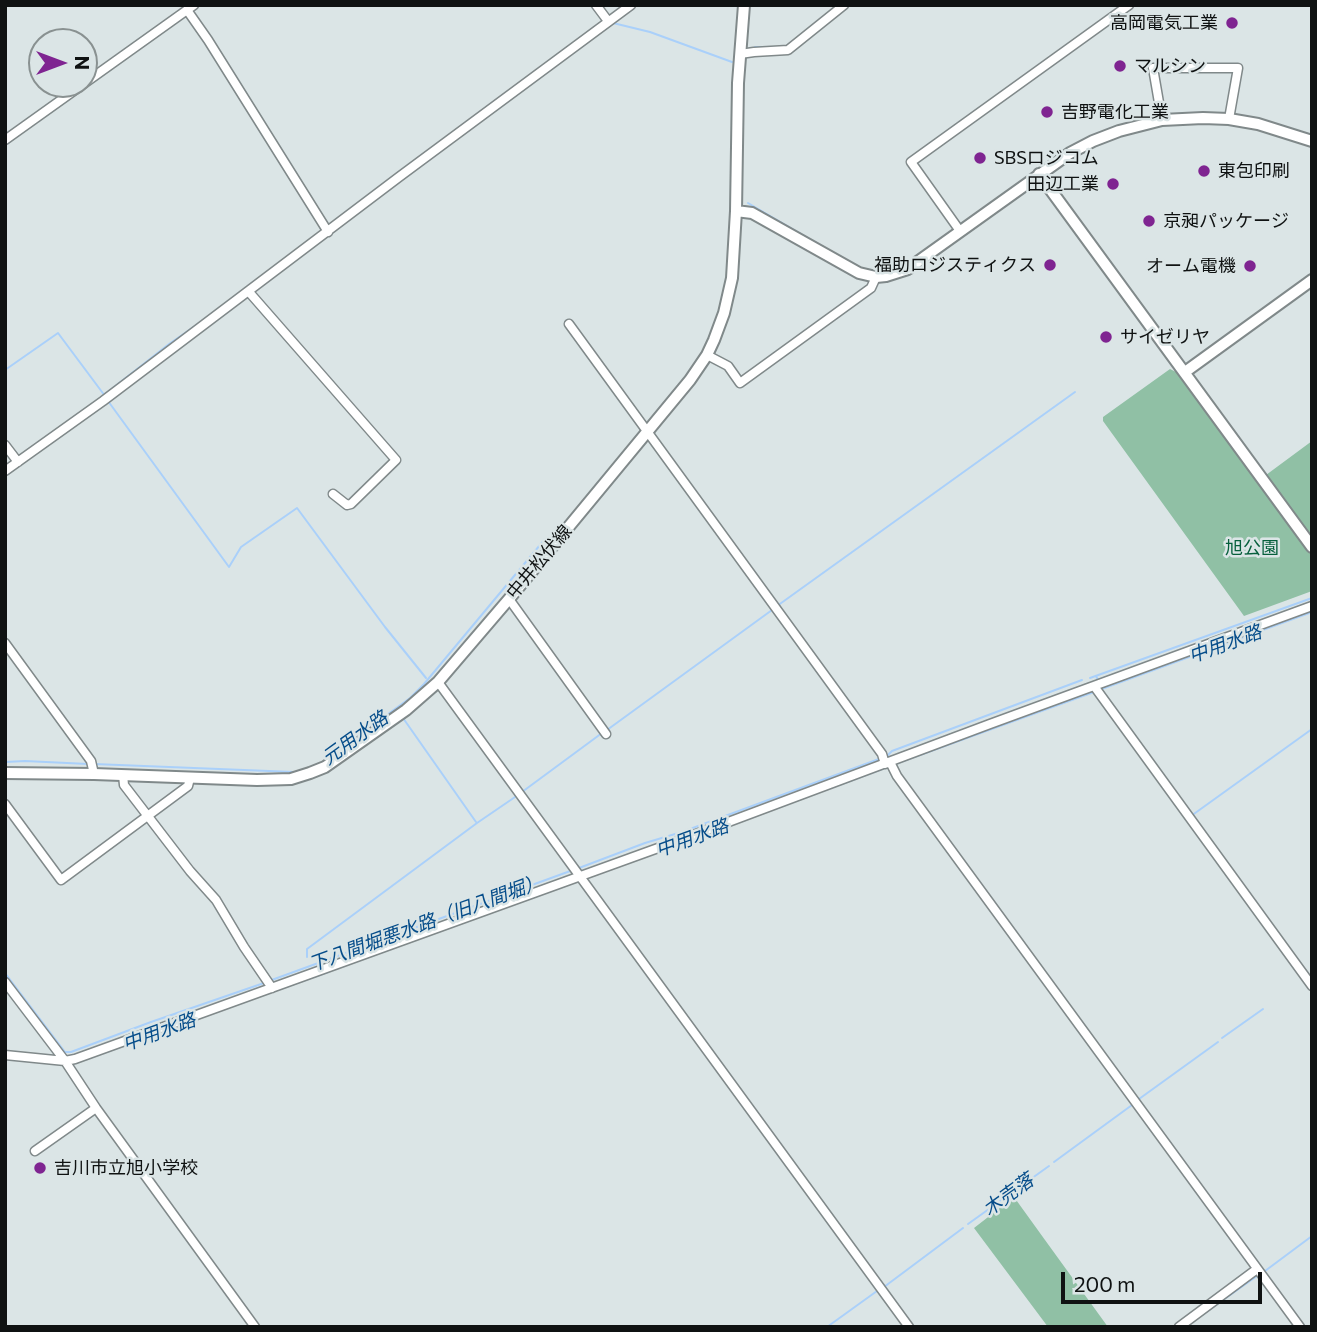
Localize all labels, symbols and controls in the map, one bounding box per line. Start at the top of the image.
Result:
place label: 高岡電気工業 [1110,12,1218,34]
marker: 高岡電気工業 [1224,15,1240,31]
north arrow [28,28,98,98]
place label: マルシン [1134,55,1206,77]
text: N [71,56,94,70]
marker: マルシン [1112,58,1128,74]
place label: 吉野電化工業 [1061,101,1169,123]
marker: 吉野電化工業 [1039,104,1055,120]
place label: SBSロジコム [994,147,1099,169]
marker: SBSロジコム [972,150,988,166]
place label: 東包印刷 [1218,160,1290,182]
marker: 東包印刷 [1196,163,1212,179]
place label: 田辺工業 [1027,173,1099,195]
marker: 田辺工業 [1105,176,1121,192]
place label: 京昶パッケージ [1163,210,1289,232]
marker: 京昶パッケージ [1141,213,1157,229]
place label: 福助ロジスティクス [874,254,1036,276]
place label: オーム電機 [1146,255,1236,277]
marker: 福助ロジスティクス [1042,257,1058,273]
marker: オーム電機 [1242,258,1258,274]
place label: サイゼリヤ [1120,326,1210,348]
marker: サイゼリヤ [1098,329,1114,345]
street label: 中井松伏線 [502,521,576,603]
park label: 旭公園 [1225,537,1279,559]
water label: 中用水路 [1185,620,1265,668]
water label: 元用水路 [318,706,392,770]
water label: 中用水路 [652,814,732,862]
water label: 下八間堀悪水路（旧八間堀） [306,870,546,976]
water label: 中用水路 [119,1008,199,1056]
place label: 吉川市立旭小学校 [54,1157,198,1179]
marker: 吉川市立旭小学校 [32,1160,48,1176]
water label: 木売落 [978,1169,1038,1221]
scale bar [1065,1258,1266,1302]
text: 200 m [1074,1271,1135,1296]

